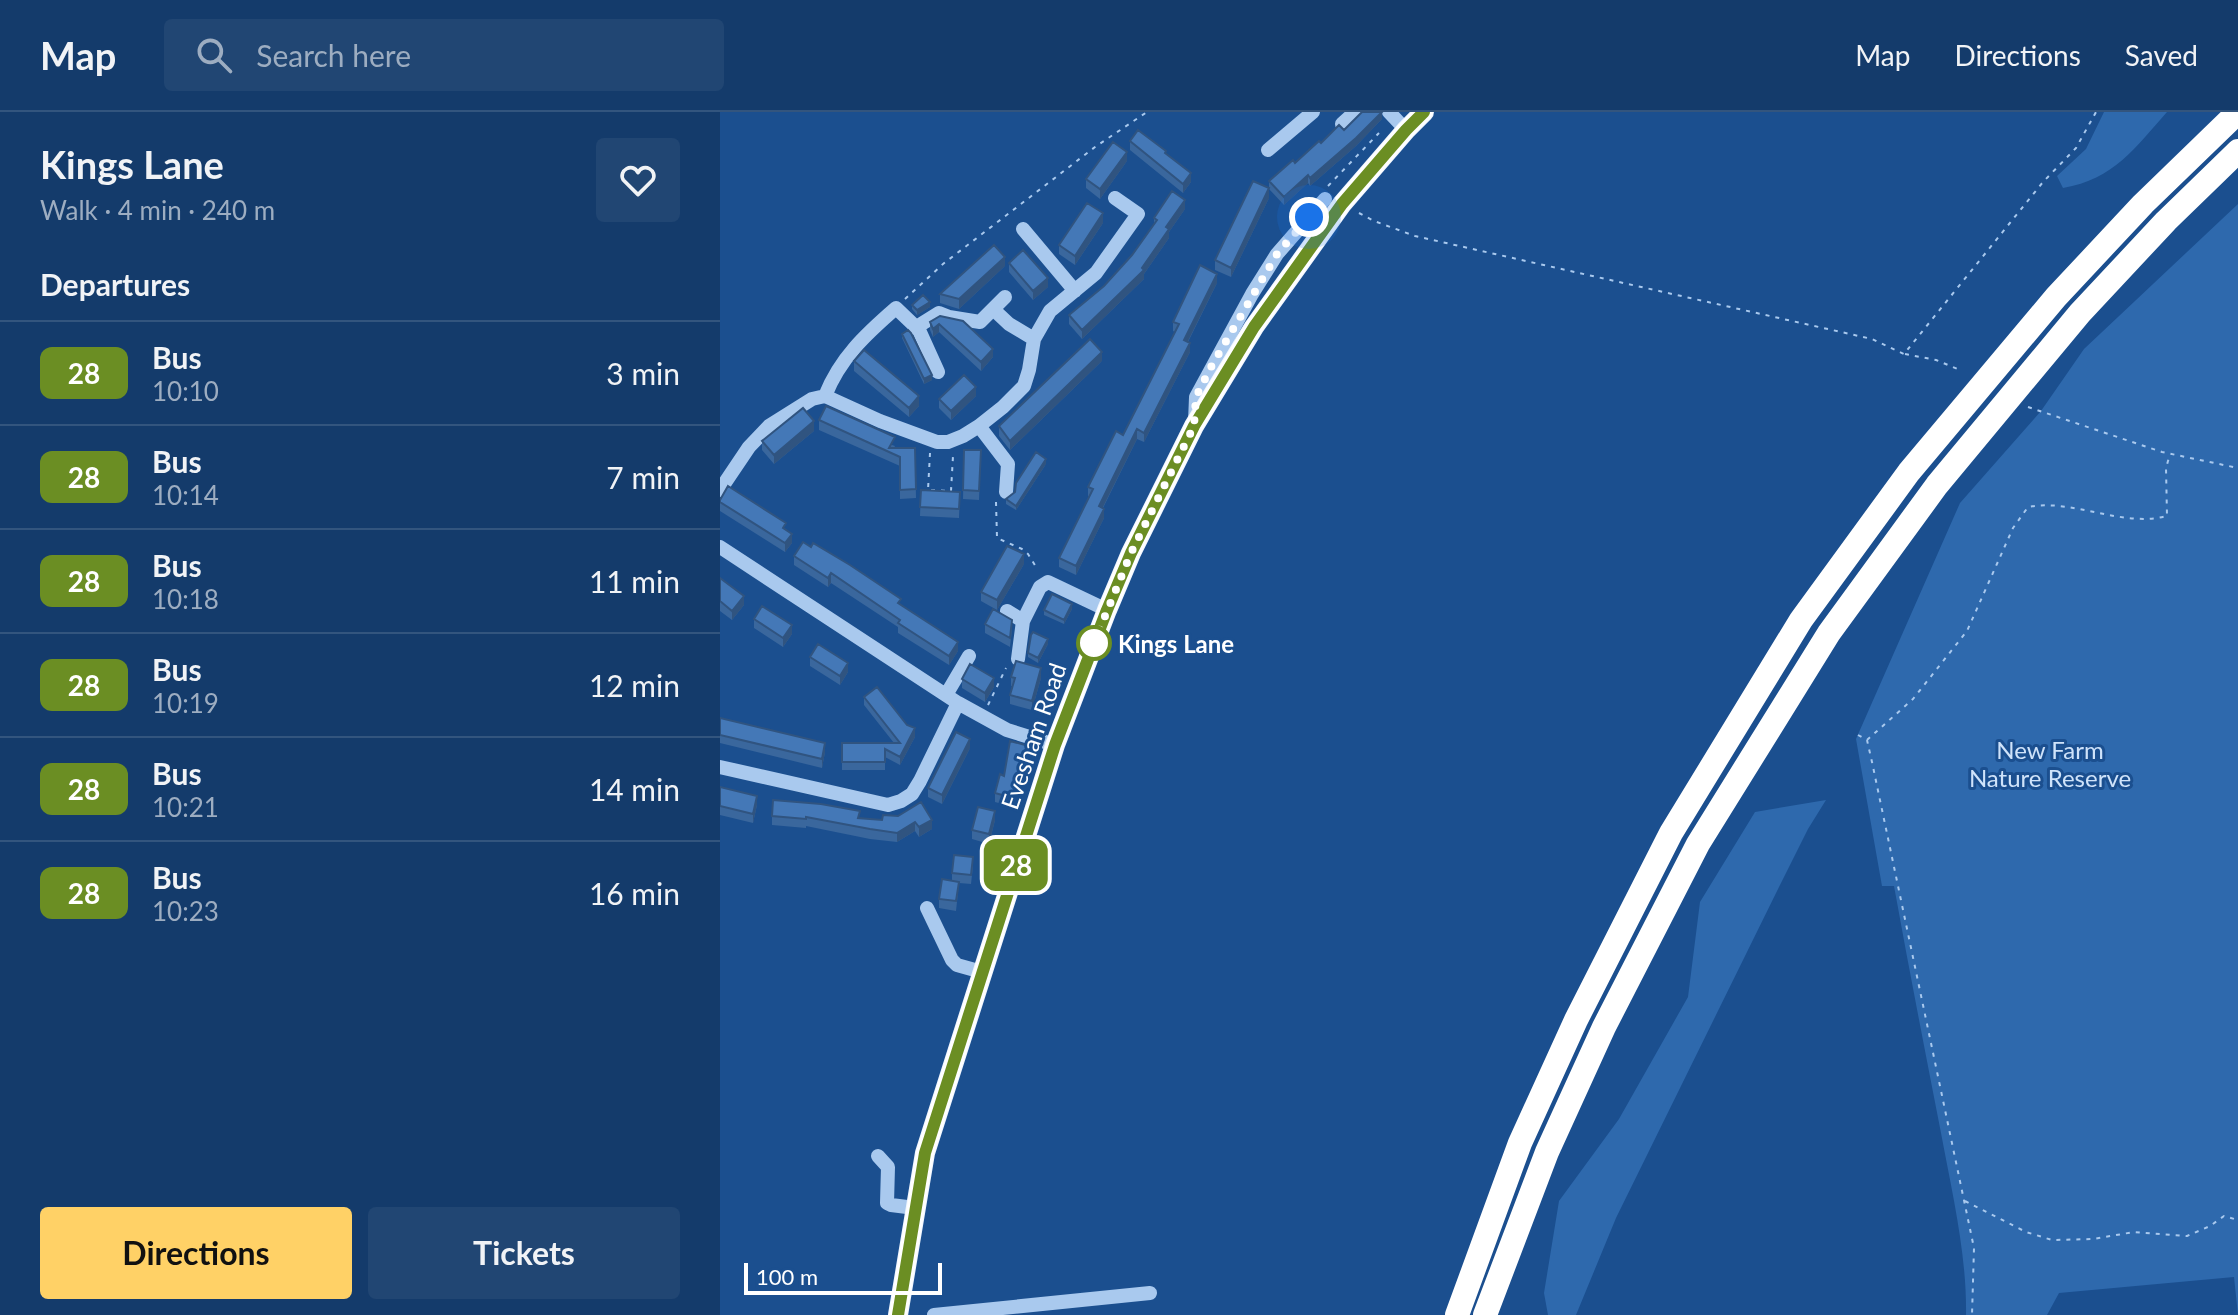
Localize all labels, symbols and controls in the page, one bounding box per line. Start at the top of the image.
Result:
search box [164,19,724,91]
text: Map [40,32,116,78]
icon: search [192,33,236,77]
text: Search here [256,37,411,73]
text: Map [1855,38,1910,72]
text: Directions [1954,38,2081,72]
text: Saved [2125,38,2198,72]
button: heart [596,138,680,222]
text: Kings Lane [40,141,224,187]
text: Walk · 4 min · 240 m [40,194,275,226]
your location [1289,197,1329,237]
text: Departures [40,266,190,302]
text: Bus [152,339,202,375]
text: 3 min [606,355,680,391]
text: 28 [68,356,100,390]
text: 10:10 [152,375,219,407]
text: Bus [152,443,202,479]
text: 7 min [606,459,680,495]
text: 28 [68,460,100,494]
text: 10:14 [152,479,219,511]
text: Bus [152,547,202,583]
text: 11 min [589,563,680,599]
text: 28 [68,564,100,598]
text: 10:18 [152,583,219,615]
marker: Kings Lane [1077,626,1111,660]
place label: Kings Lane [1118,629,1234,658]
text: Bus [152,651,202,687]
street label: Evesham Road [994,659,1072,813]
text: 12 min [589,667,680,703]
text: 28 [68,668,100,702]
text: 10:19 [152,687,219,719]
park label: New Farm Nature Reserve [1969,735,2131,792]
text: Bus [152,755,202,791]
text: 14 min [589,771,680,807]
text: 28 [68,772,100,806]
text: 10:21 [152,791,219,823]
line badge: 28 [980,839,1052,891]
text: 28 [1000,848,1032,882]
text: Bus [152,859,202,895]
text: 16 min [589,875,680,911]
text: 28 [68,876,100,910]
text: 10:23 [152,895,219,927]
button: Directions [40,1207,352,1299]
button: Tickets [368,1207,680,1299]
scale bar [744,1259,942,1295]
text: 100 m [756,1263,818,1290]

